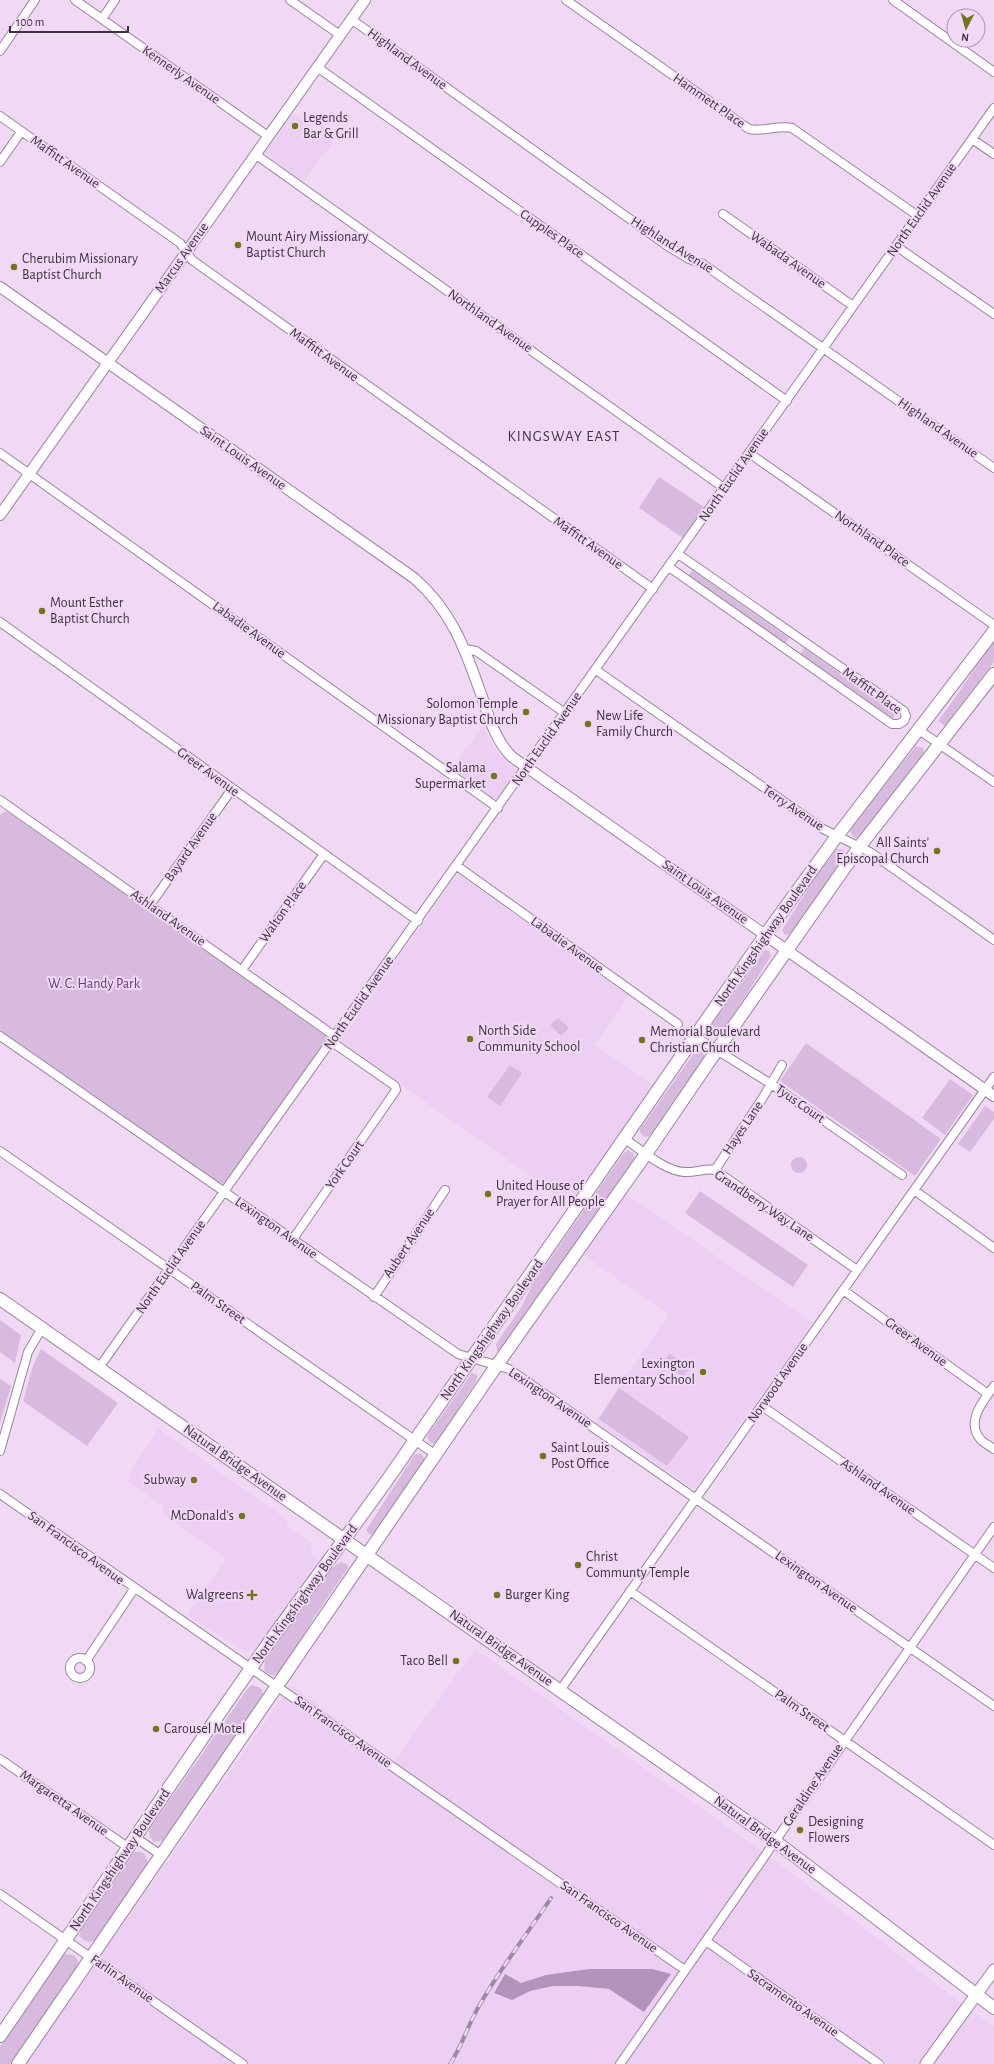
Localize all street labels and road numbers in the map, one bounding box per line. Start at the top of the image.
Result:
street label: Highland Avenue [365,26,449,92]
street label: Kennerly Avenue [139,43,223,107]
street label: Hammett Place [670,71,748,131]
street label: Maffitt Avenue [28,133,102,191]
street label: North Euclid Avenue [884,161,960,259]
street label: Cupples Place [517,207,587,261]
street label: Highland Avenue [628,214,716,276]
street label: Marcus Avenue [153,220,211,296]
street label: Wabada Avenue [748,229,828,291]
street label: Northland Avenue [445,287,535,355]
street label: Maffitt Avenue [287,325,361,385]
street label: Highland Avenue [895,395,981,461]
street label: Saint Louis Avenue [197,423,289,493]
street label: North Euclid Avenue [696,426,772,524]
street label: Northland Place [832,508,912,570]
street label: Maffitt Avenue [551,514,625,572]
street label: Labadie Avenue [210,599,288,661]
street label: Maffitt Place [840,665,904,717]
street label: North Euclid Avenue [509,690,585,788]
street label: Greer Avenue [174,745,242,799]
street label: Terry Avenue [760,782,826,834]
street label: Bayard Avenue [162,810,220,884]
street label: Saint Louis Avenue [659,857,751,927]
street label: North Kingshighway Boulevard [712,863,820,1009]
street label: Walton Place [257,879,309,945]
street label: Ashland Avenue [128,887,208,949]
street label: Labadie Avenue [528,914,606,976]
street label: North Euclid Avenue [321,954,397,1052]
street label: Tyus Court [773,1082,828,1126]
street label: Hayes Lane [720,1099,766,1157]
street label: York Court [323,1137,367,1192]
street label: Grandberry Way Lane [712,1168,816,1244]
street label: Lexington Avenue [232,1194,320,1262]
street label: Aubert Avenue [381,1206,437,1280]
street label: North Euclid Avenue [133,1218,209,1316]
street label: North Kingshighway Boulevard [438,1257,546,1403]
street label: Palm Street [188,1279,248,1327]
street label: Greer Avenue [882,1315,950,1369]
street label: Norwood Avenue [745,1340,811,1426]
street label: Lexington Avenue [506,1365,594,1431]
street label: Natural Bridge Avenue [181,1422,289,1504]
street label: Ashland Avenue [838,1456,918,1518]
street label: San Francisco Avenue [25,1509,127,1587]
street label: North Kingshighway Boulevard [250,1522,360,1666]
street label: Lexington Avenue [772,1548,860,1616]
street label: Natural Bridge Avenue [447,1607,555,1689]
street label: Palm Street [772,1687,832,1735]
street label: San Francisco Avenue [292,1693,394,1771]
street label: Geraldine Avenue [780,1741,846,1829]
street label: Margaretta Avenue [17,1767,111,1839]
street label: North Kingshighway Boulevard [67,1786,173,1934]
street label: Natural Bridge Avenue [711,1793,819,1877]
street label: San Francisco Avenue [558,1878,660,1956]
street label: Farlin Avenue [88,1952,156,2006]
street label: Sacramento Avenue [745,1966,841,2040]

